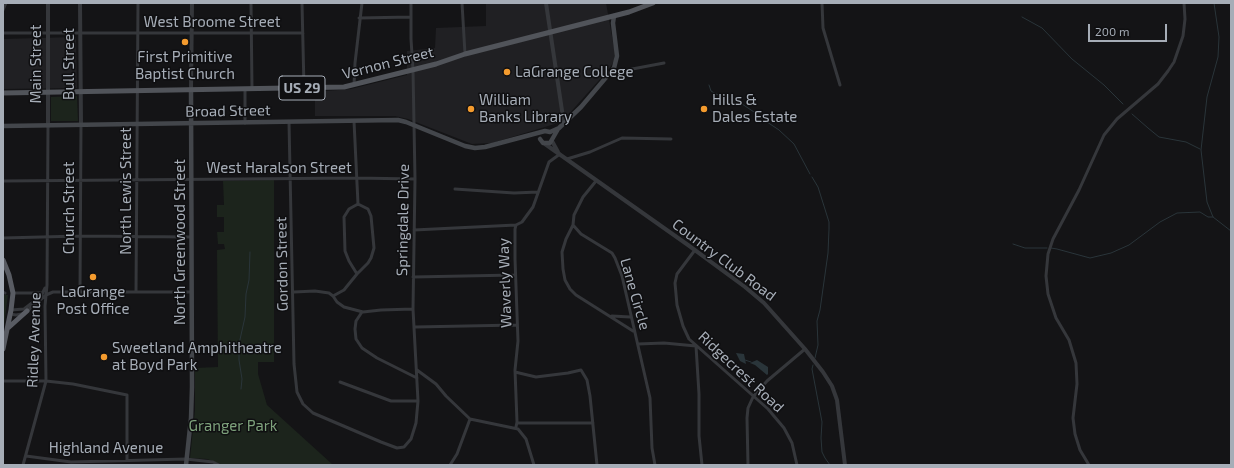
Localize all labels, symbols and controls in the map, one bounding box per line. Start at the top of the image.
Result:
street label: West Broome Street [143,13,281,31]
scale bar [1090,16,1169,42]
text: 200 m [1095,24,1129,38]
street label: Main Street [27,25,45,103]
street label: Bull Street [60,28,78,100]
marker: First Primitive Baptist Church [180,37,190,47]
street label: Vernon Street [340,43,436,83]
place label: First Primitive Baptist Church [135,48,235,83]
place label: LaGrange College [515,63,633,81]
marker: LaGrange College [502,67,512,77]
road number: US 29 [279,76,325,100]
place label: William Banks Library [479,91,572,126]
place label: Hills & Dales Estate [712,91,797,126]
street label: Broad Street [185,101,271,121]
marker: William Banks Library [466,104,476,114]
marker: Hills & Dales Estate [699,104,709,114]
street label: North Lewis Street [117,127,135,255]
street label: North Greenwood Street [171,159,189,325]
street label: West Haralson Street [206,159,352,177]
street label: Church Street [60,162,78,254]
street label: Springdale Drive [393,164,413,276]
street label: Country Club Road [669,215,779,305]
street label: Gordon Street [272,217,292,311]
street label: Waverly Way [494,238,516,328]
street label: Lane Circle [616,256,654,332]
marker: LaGrange Post Office [88,272,98,282]
place label: LaGrange Post Office [56,283,130,318]
street label: Ridley Avenue [23,292,45,388]
street label: Ridgecrest Road [694,328,788,416]
place label: Sweetland Amphitheatre at Boyd Park [112,339,282,374]
marker: Sweetland Amphitheatre at Boyd Park [99,352,109,362]
park label: Granger Park [189,417,277,435]
street label: Highland Avenue [49,439,163,457]

